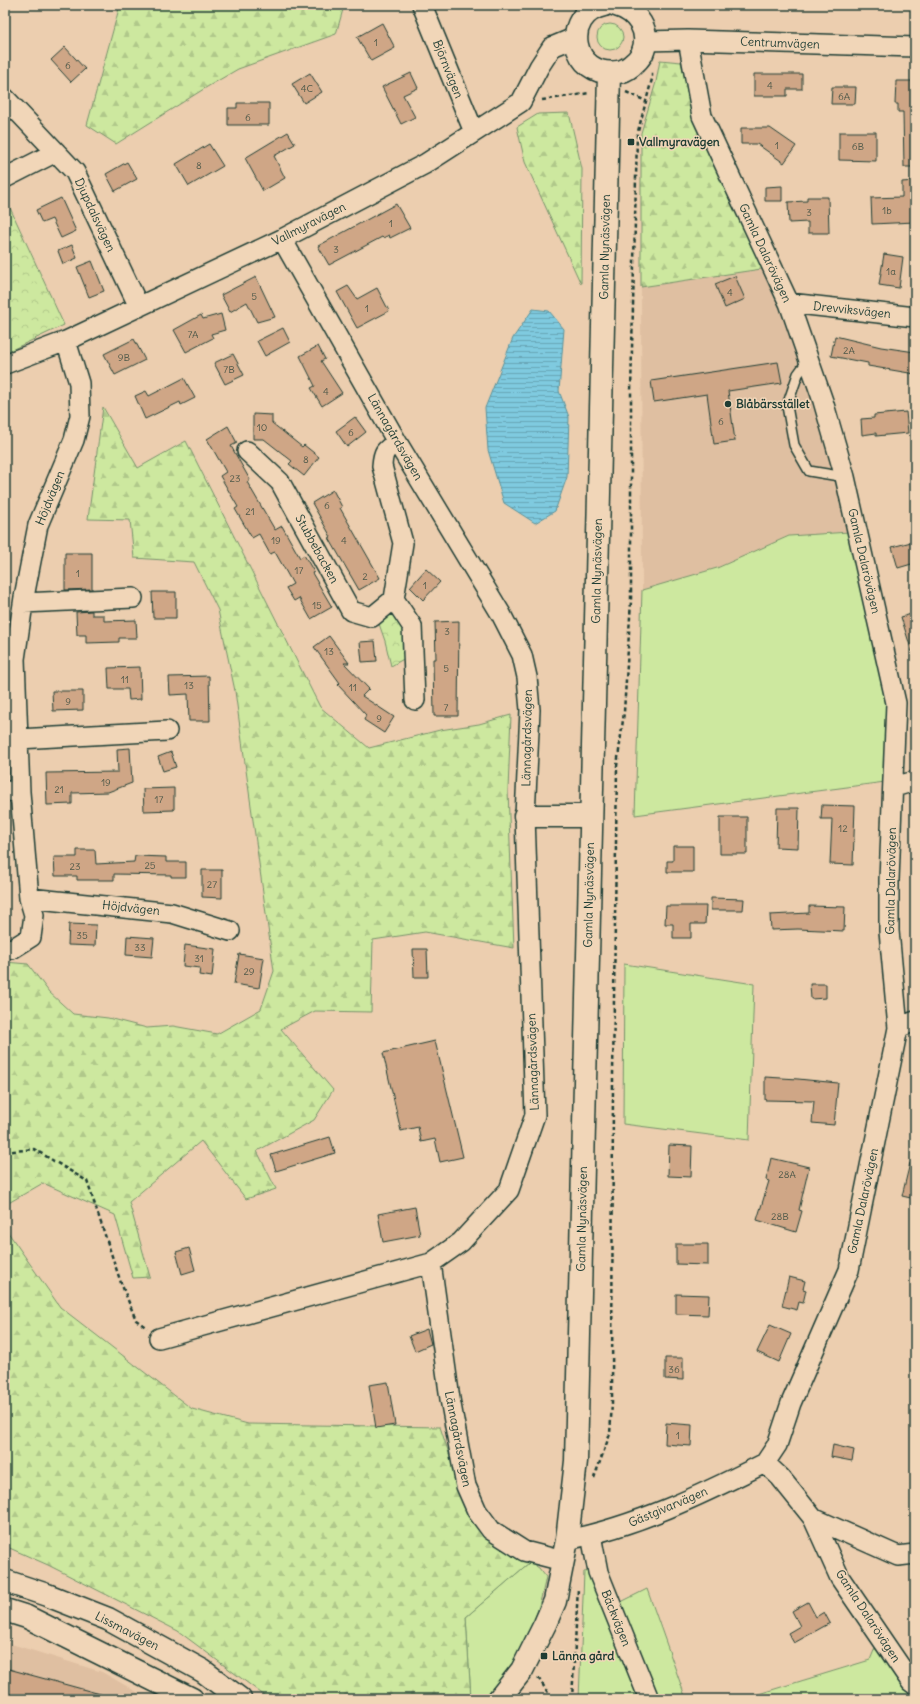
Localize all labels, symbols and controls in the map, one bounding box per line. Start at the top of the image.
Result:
street label: Centrumvägen [740,34,820,51]
house number: 1 [374,36,378,49]
street label: Björnvägen [430,37,467,100]
house number: 6 [65,59,71,72]
house number: 4 [767,79,773,92]
house number: 4C [301,82,314,95]
house number: 6A [838,90,851,103]
house number: 6 [245,111,251,124]
place label: Vallmyravägen [639,134,720,150]
marker: Vallmyravägen [626,137,636,147]
house number: 1 [775,139,779,152]
house number: 6B [852,140,865,153]
house number: 8 [196,159,202,172]
street label: Djupdalsvägen [72,175,119,254]
street label: Gamla Nynäsvägen [596,194,613,300]
street label: Vallmyravägen [269,199,348,249]
street label: Gamla Dalarövägen [736,201,795,305]
house number: 1b [882,204,892,217]
house number: 3 [806,206,812,219]
house number: 1 [389,217,393,230]
house number: 3 [333,243,339,256]
house number: 1a [886,265,896,278]
house number: 4 [727,286,733,299]
house number: 5 [251,290,257,303]
street label: Drevviksvägen [812,298,892,321]
house number: 1 [365,302,369,315]
house number: 7A [187,328,199,341]
house number: 2A [843,344,856,357]
house number: 9B [118,351,131,364]
house number: 7B [223,363,235,376]
house number: 4 [323,385,329,398]
street label: Lännagårdsvägen [365,391,426,483]
place label: Blåbärsstället [736,396,810,411]
marker: Blåbärsstället [723,399,733,409]
house number: 6 [718,415,724,428]
house number: 10 [257,421,267,434]
house number: 6 [348,426,354,439]
house number: 8 [303,453,309,466]
street label: Höjdvägen [32,468,67,527]
house number: 23 [229,472,241,485]
house number: 6 [324,499,330,512]
house number: 21 [245,505,255,518]
street label: Gamla Dalarövägen [845,507,884,615]
street label: Stubbebacken [292,512,342,586]
street label: Gamla Nynäsvägen [588,518,605,624]
house number: 19 [271,534,281,547]
house number: 4 [341,534,347,547]
house number: 17 [295,564,304,577]
house number: 1 [76,567,80,580]
house number: 2 [362,570,368,583]
house number: 1 [423,579,427,592]
house number: 15 [312,599,322,612]
house number: 3 [444,625,450,638]
house number: 13 [324,645,334,658]
house number: 5 [443,662,449,675]
house number: 11 [121,673,129,686]
house number: 13 [184,679,194,692]
house number: 11 [349,681,357,694]
street label: Lännagårdsvägen [518,689,535,787]
house number: 9 [65,695,71,708]
house number: 7 [444,701,449,714]
house number: 9 [376,712,382,725]
house number: 19 [101,776,111,789]
house number: 21 [54,783,64,796]
house number: 17 [155,793,164,806]
house number: 12 [838,822,848,835]
street label: Gamla Dalarövägen [882,827,899,935]
street label: Gamla Nynäsvägen [580,842,597,948]
house number: 25 [144,859,156,872]
house number: 23 [69,860,81,873]
house number: 27 [207,878,217,891]
street label: Höjdvägen [102,897,161,918]
house number: 35 [76,929,88,942]
house number: 33 [134,941,146,954]
house number: 31 [194,952,204,965]
house number: 29 [243,965,255,978]
street label: Lännagårdsvägen [523,1013,542,1111]
street label: Gamla Dalarövägen [844,1147,881,1255]
street label: Gamla Nynäsvägen [573,1166,590,1272]
house number: 28A [778,1168,796,1181]
house number: 28B [771,1210,789,1223]
house number: 36 [668,1363,680,1376]
street label: Lännagårdsvägen [442,1390,475,1488]
house number: 1 [676,1429,680,1442]
street label: Gästgivarvägen [626,1483,710,1530]
street label: Gamla Dalarövägen [833,1567,904,1665]
street label: Bäckvägen [598,1587,635,1648]
street label: Lissmavägen [93,1608,162,1653]
place label: Länna gård [552,1648,614,1664]
marker: Länna gård [539,1651,549,1661]

